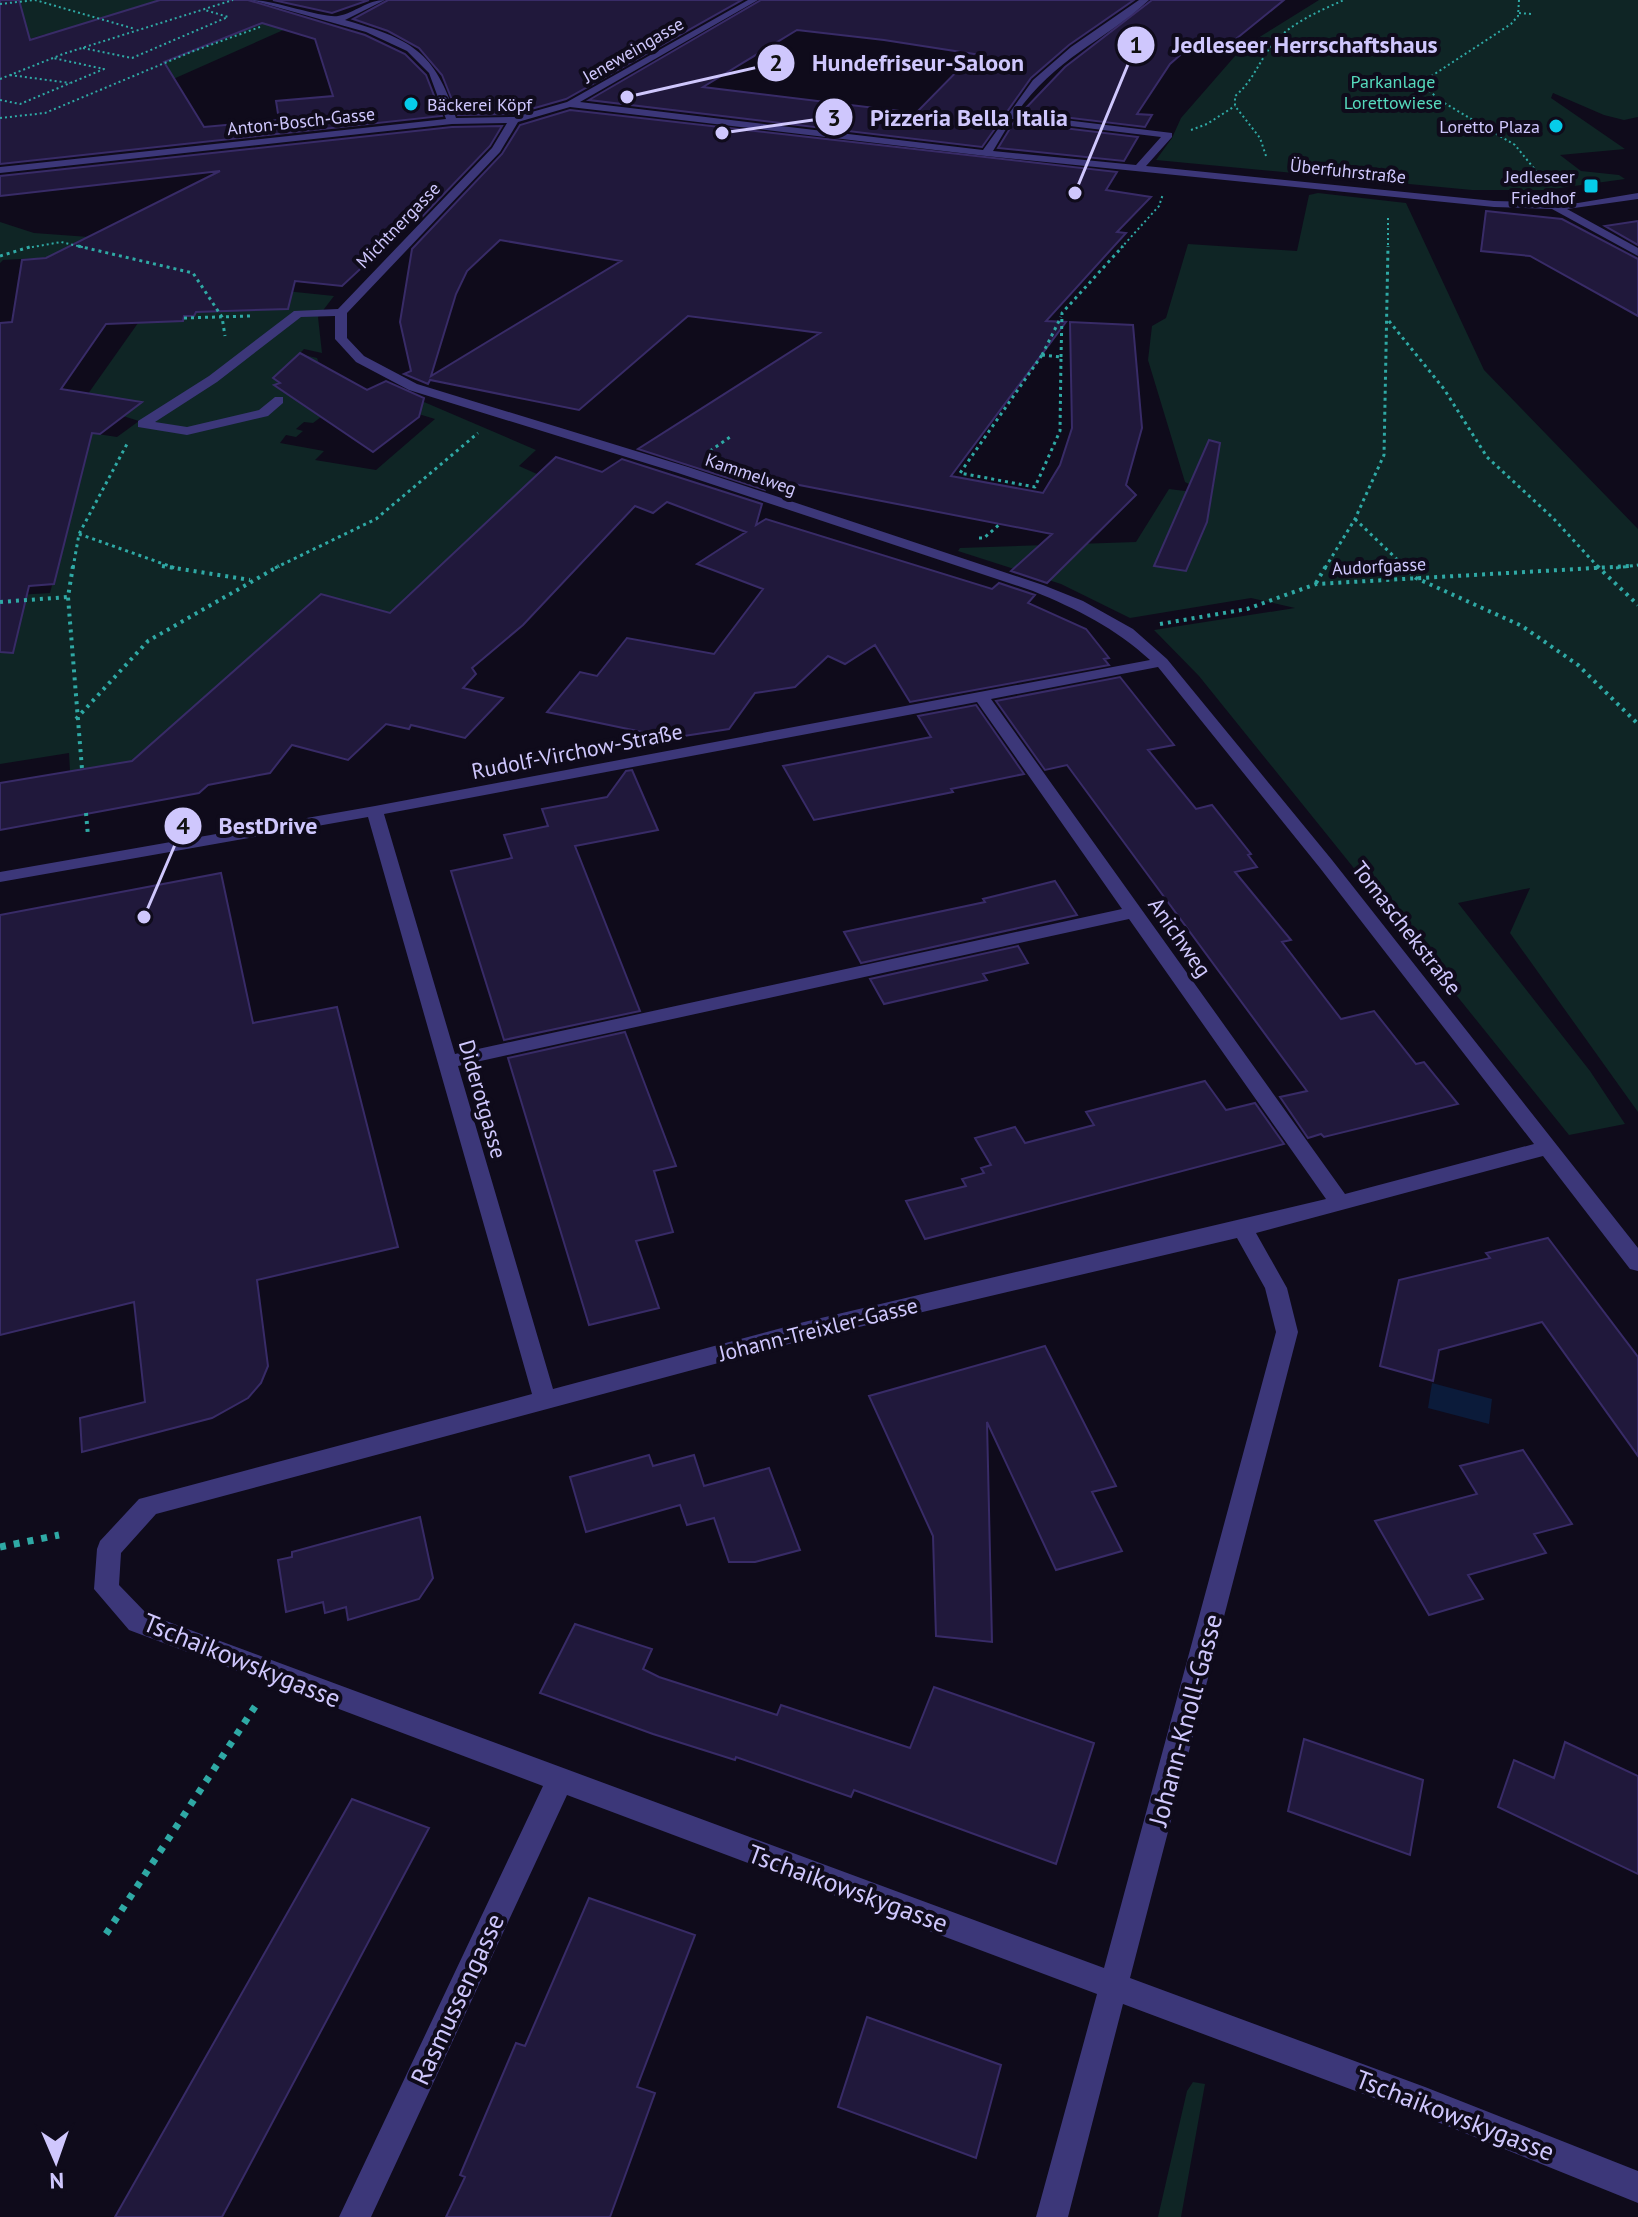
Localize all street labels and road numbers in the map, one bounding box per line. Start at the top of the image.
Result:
street label: Jeneweingasse [577,12,688,89]
street label: Anton-Bosch-Gasse [226,102,376,140]
street label: Überfuhrstraße [1289,153,1407,189]
street label: Michtnergasse [351,177,445,273]
street label: Kammelweg [702,448,800,500]
street label: Audorfgasse [1331,552,1427,580]
street label: Rudolf-Virchow-Straße [469,717,685,785]
street label: Tomaschekstraße [1346,855,1468,1001]
street label: Anichweg [1142,892,1218,982]
street label: Diderotgasse [453,1036,513,1162]
street label: Johann-Treixler-Gasse [715,1291,920,1368]
street label: Tschaikowskygasse [138,1605,346,1715]
street label: Johann-Knoll-Gasse [1141,1610,1229,1831]
street label: Tschaikowskygasse [744,1837,952,1939]
street label: Rasmussengasse [403,1908,511,2090]
street label: Tschaikowskygasse [1351,2062,1559,2168]

